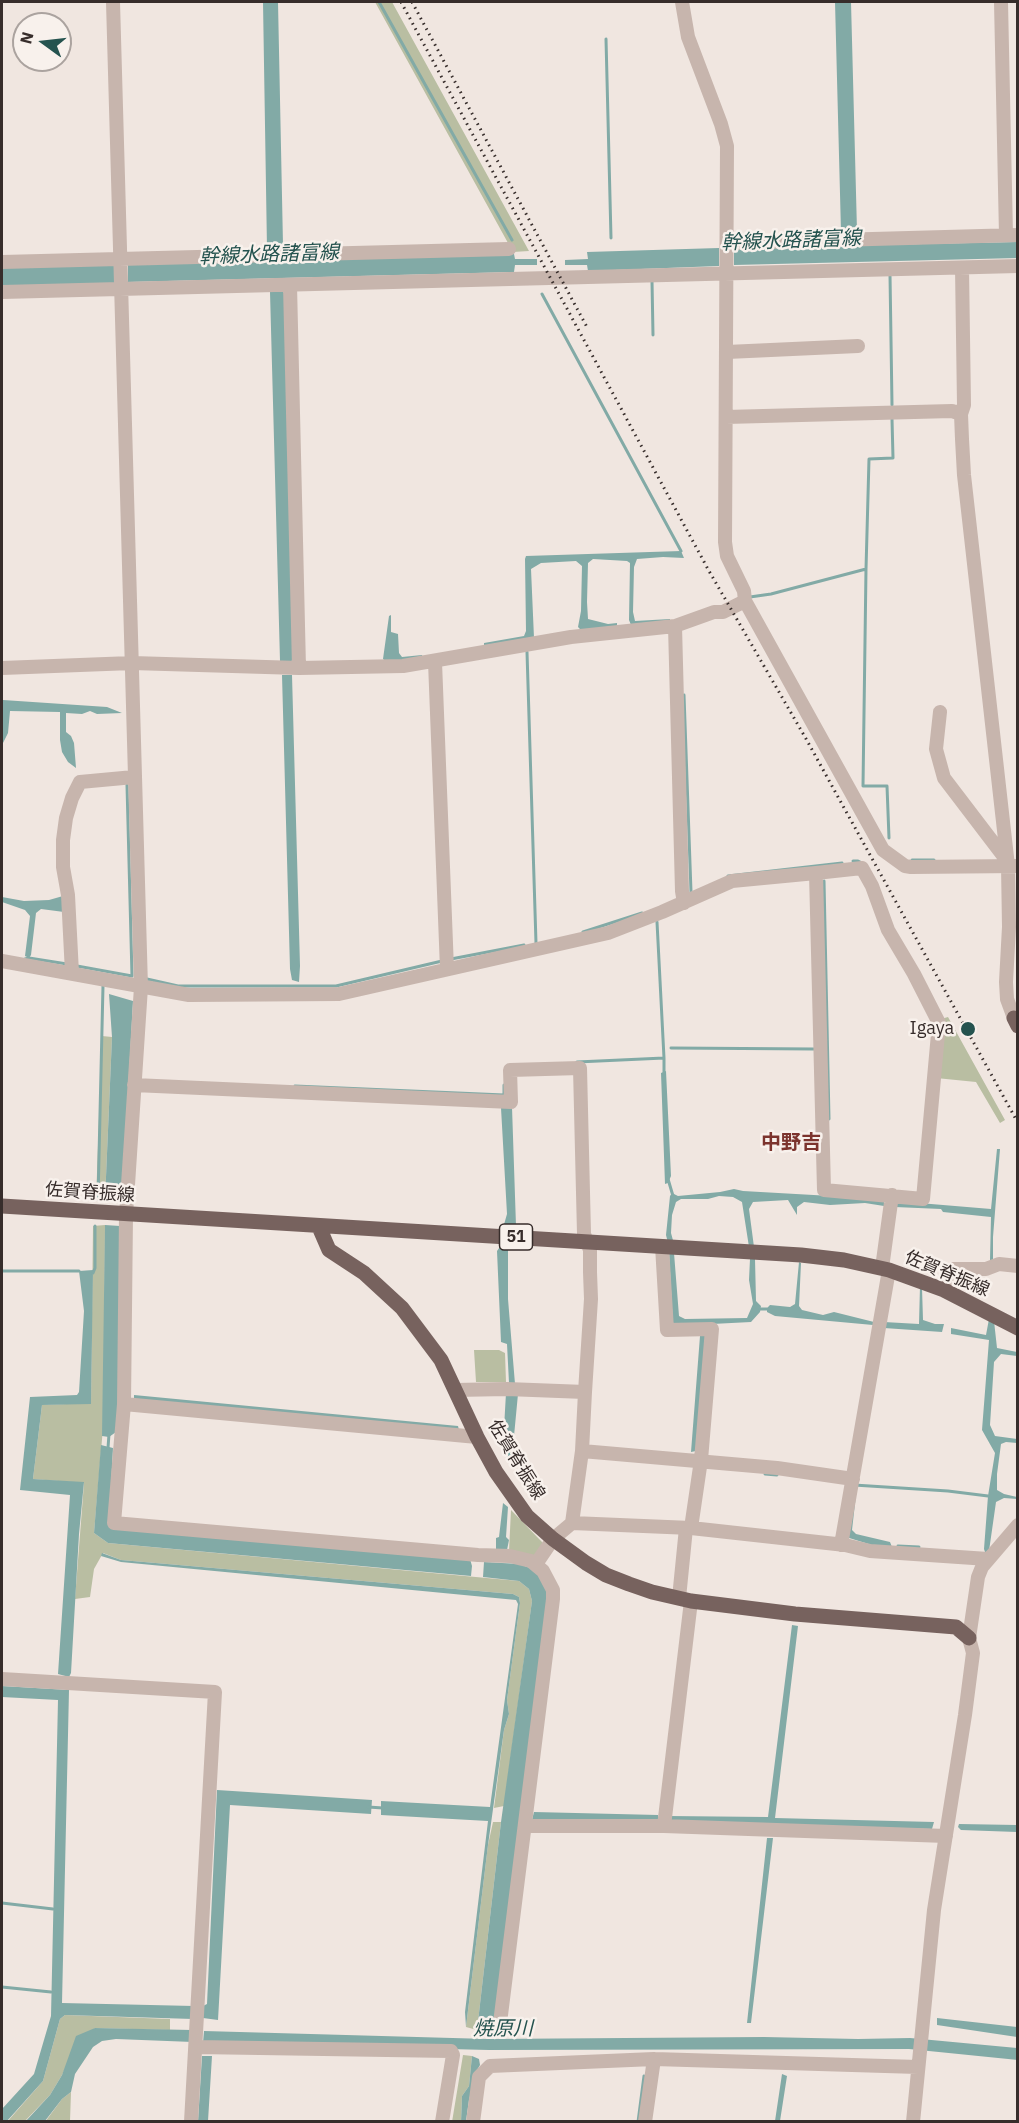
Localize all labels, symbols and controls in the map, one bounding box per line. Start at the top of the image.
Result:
north arrow [12,12,72,72]
text: N [15,30,38,46]
water label: 幹線水路諸富線 [721,227,861,255]
water label: 幹線水路諸富線 [199,241,339,269]
place label: Igaya [909,1018,954,1040]
marker: Igaya [959,1020,977,1038]
district label: 中野吉 [761,1131,821,1155]
street label: 佐賀脊振線 [44,1179,136,1207]
road number: 51 [500,1224,532,1250]
street label: 佐賀脊振線 [901,1246,993,1302]
street label: 佐賀脊振線 [483,1416,549,1504]
water label: 焼原川 [473,2017,533,2041]

